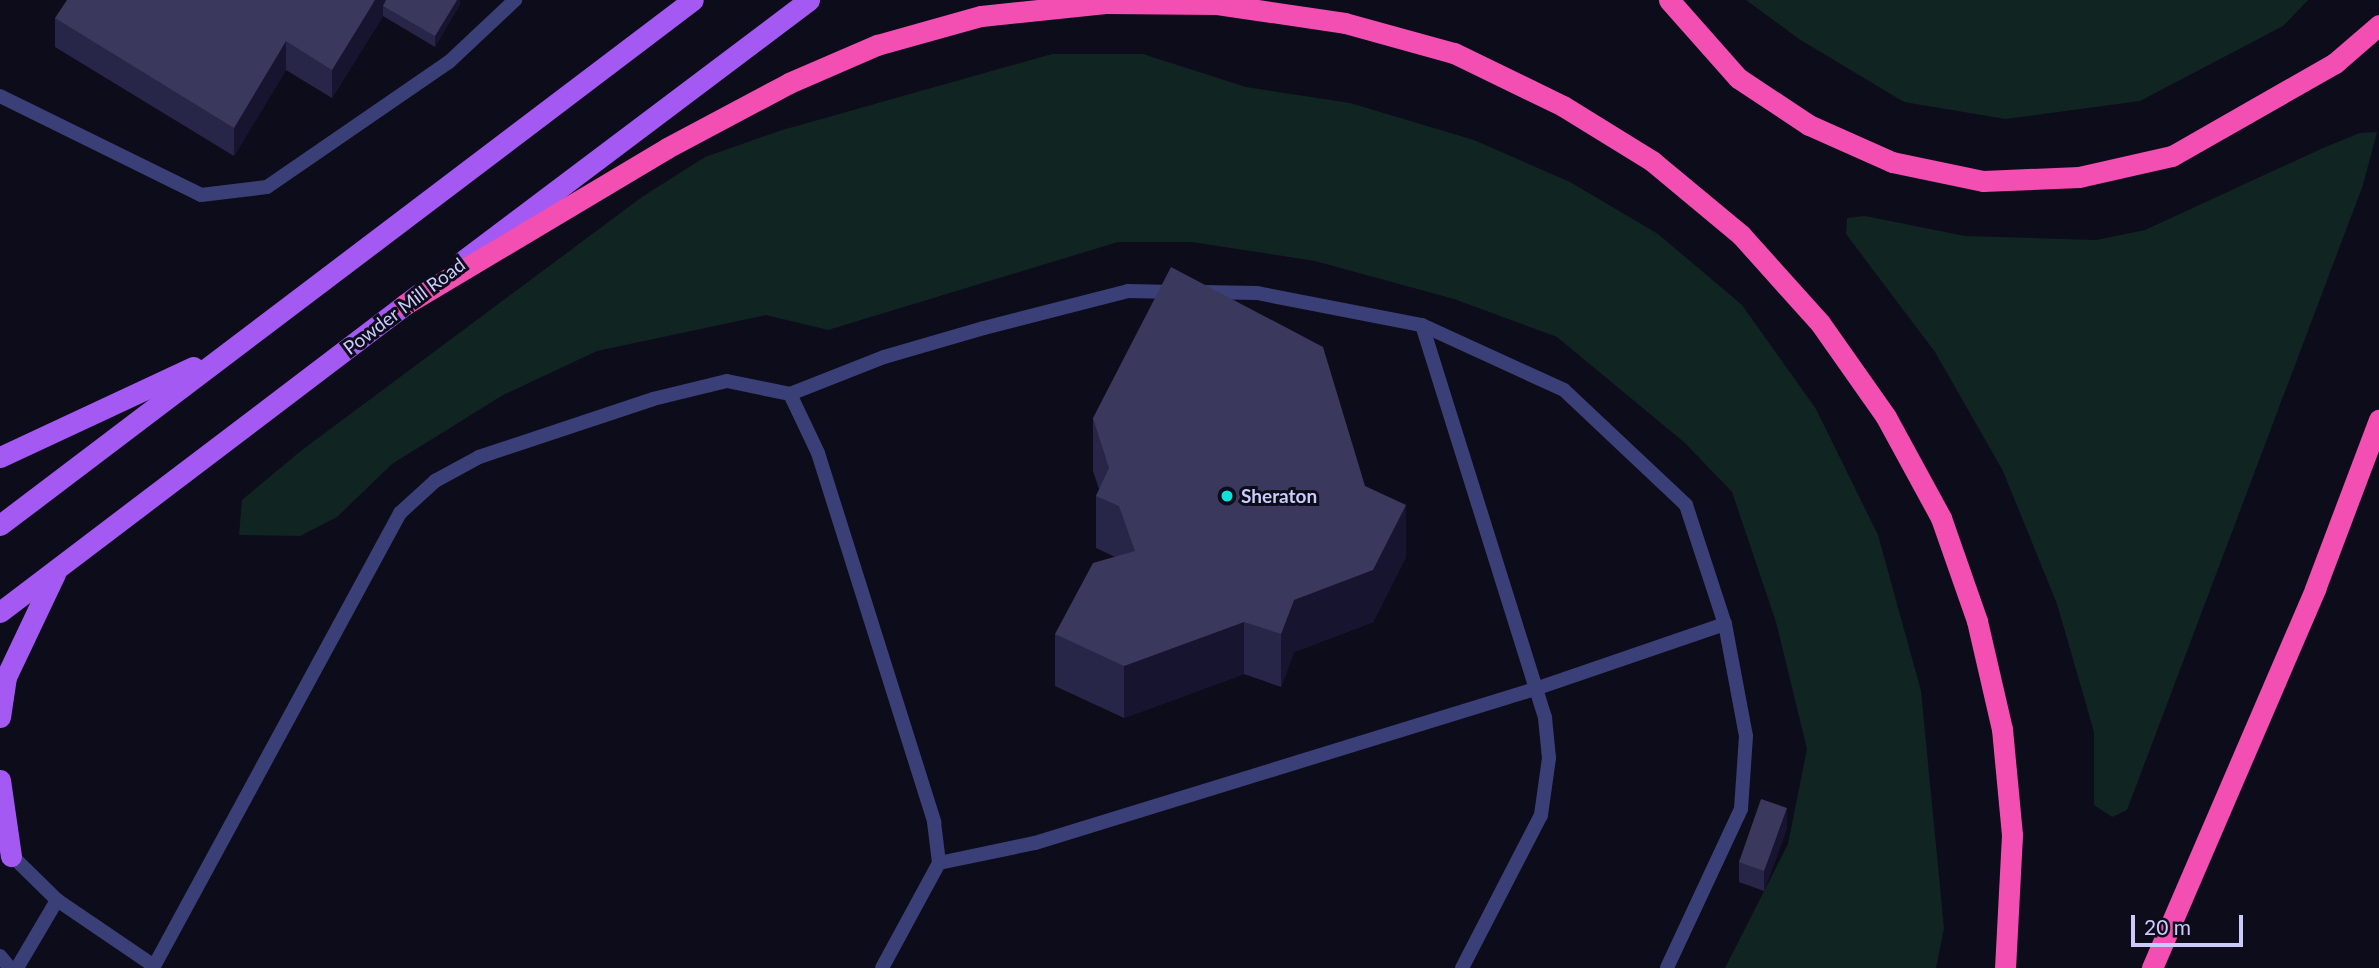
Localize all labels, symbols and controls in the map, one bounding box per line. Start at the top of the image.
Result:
street label: Powder Mill Road [339,253,469,359]
place label: Sheraton [1241,485,1317,507]
marker: Sheraton [1219,488,1235,504]
scale bar [2134,902,2246,946]
text: 20 m [2144,914,2191,939]

